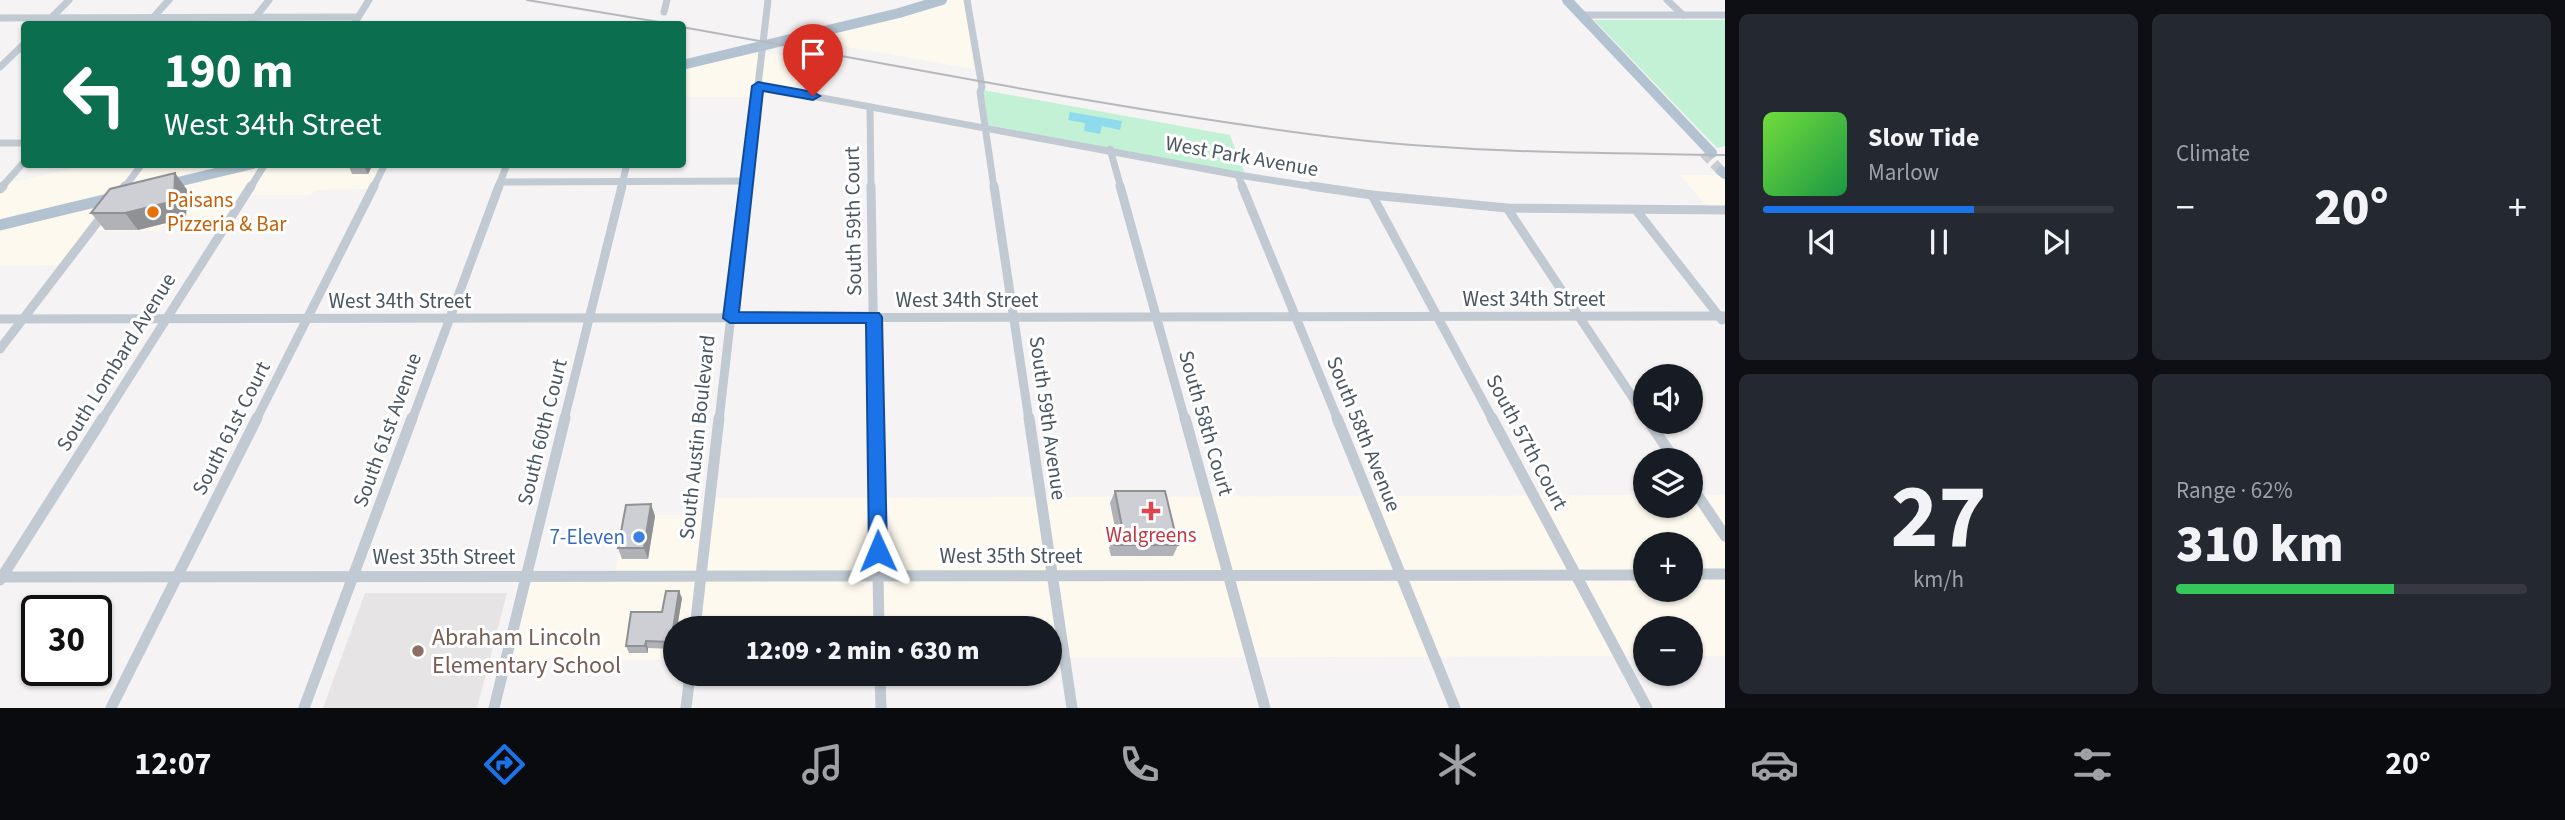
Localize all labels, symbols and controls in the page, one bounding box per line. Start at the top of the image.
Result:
pin [783,24,843,96]
icon: arrive [794,35,832,73]
text: 190 m [164,37,293,107]
icon: left [49,49,140,140]
text: West 34th Street [164,102,382,148]
text: Slow Tide [1868,119,1979,156]
street label: West Park Avenue [1163,128,1321,184]
text: Climate [2176,137,2250,170]
street label: South 59th Court [837,146,869,296]
text: Marlow [1868,156,1939,189]
text: 20° [2314,171,2389,245]
text: − [2176,181,2195,235]
text: + [2508,181,2527,235]
place label: Paisans Pizzeria & Bar [167,185,287,239]
marker: Paisans Pizzeria & Bar [145,204,161,220]
icon: previous [1803,223,1841,261]
icon: pause [1920,223,1958,261]
icon: next [2037,223,2075,261]
street label: South Lombard Avenue [49,267,183,457]
street label: West 34th Street [1463,284,1605,314]
street label: West 34th Street [896,285,1038,315]
street label: West 34th Street [329,286,471,316]
street label: South Austin Boulevard [671,333,723,541]
street label: South 59th Avenue [1022,334,1074,502]
street label: South 58th Court [1171,347,1241,499]
street label: South 61st Avenue [345,349,429,511]
street label: South 58th Avenue [1319,352,1409,516]
street label: South 61st Court [184,356,278,500]
street label: South 60th Court [509,356,575,508]
map controls [1633,364,1703,686]
button: sound [1633,364,1703,434]
street label: South 57th Court [1479,369,1575,515]
button: layers [1633,448,1703,518]
text: 27 [1890,453,1987,582]
text: Range · 62% [2176,474,2293,507]
marker: Walgreens [1143,503,1159,519]
text: 310 km [2176,508,2344,582]
position arrow [841,514,915,588]
place label: Walgreens [1106,520,1197,550]
place label: 7-Eleven [549,522,625,552]
marker: 7-Eleven [631,529,647,545]
button: + [1633,532,1703,602]
street label: West 35th Street [940,541,1082,571]
street label: West 35th Street [373,542,515,572]
text: km/h [1913,563,1964,596]
speed limit sign: 30 [21,595,112,686]
button: − [1633,616,1703,686]
place label: Abraham Lincoln Elementary School [432,620,621,683]
text: 12:09 · 2 min · 630 m [746,632,979,669]
marker: Abraham Lincoln Elementary School [410,643,426,659]
icon: directions [480,740,529,789]
icon: music [798,740,847,789]
icon: phone [1115,740,1164,789]
icon: climate [1433,740,1482,789]
icon: car [1750,740,1799,789]
icon: filters [2068,740,2117,789]
text: 12:07 [134,741,211,787]
text: 20° [2385,741,2431,787]

